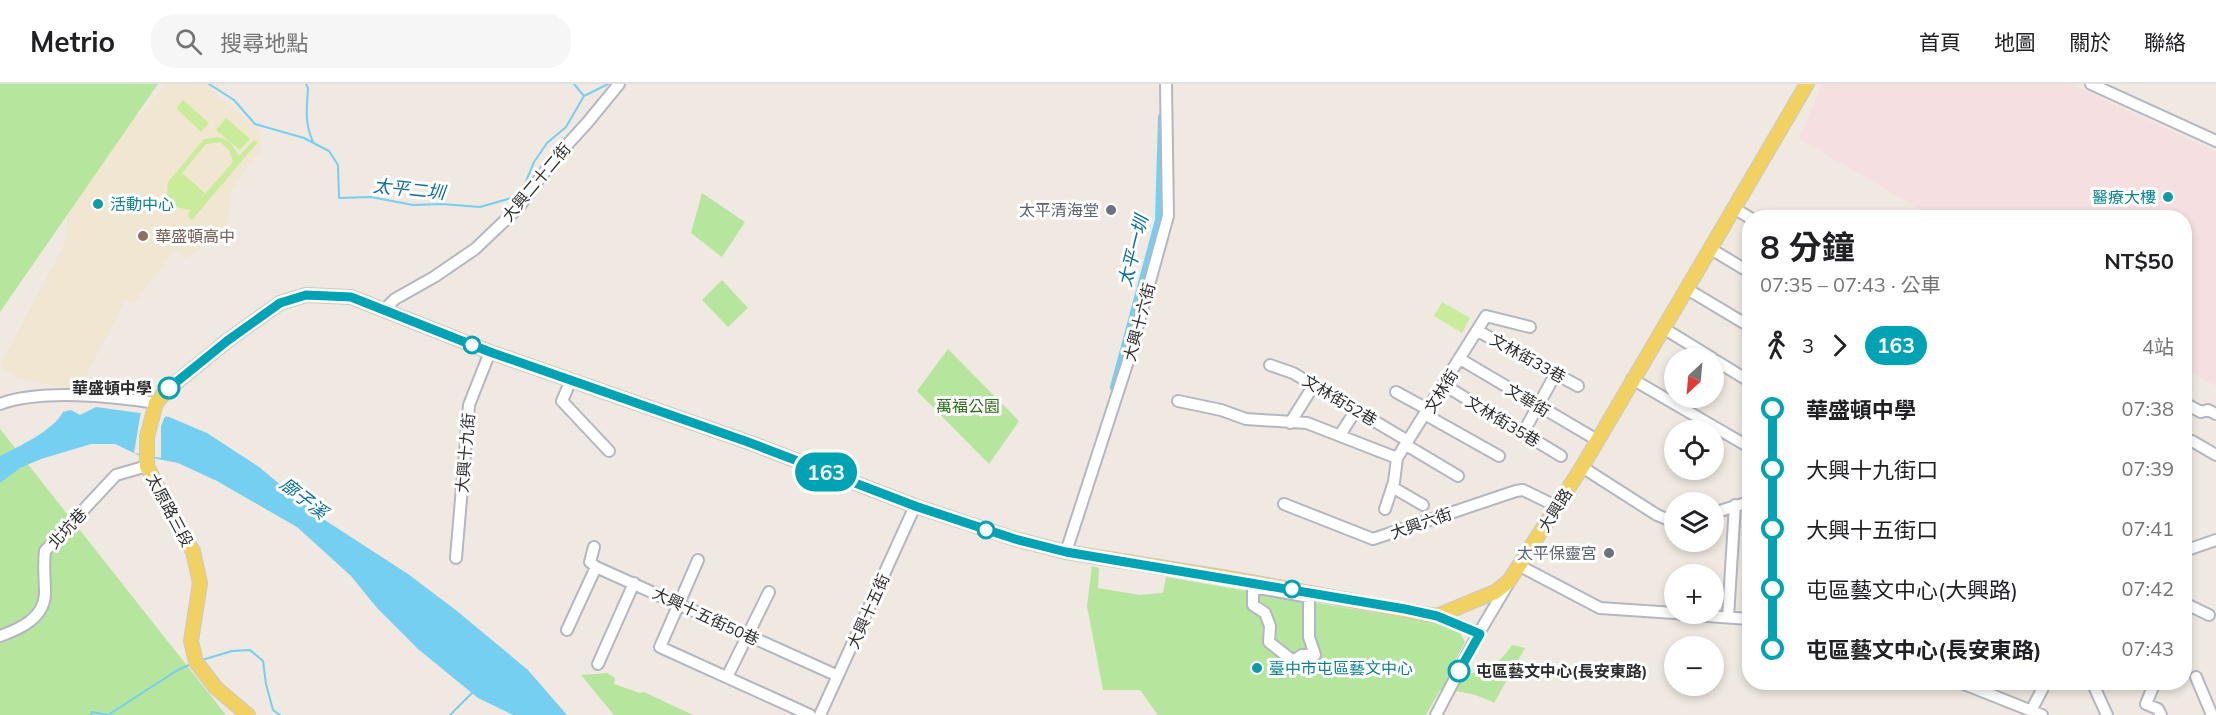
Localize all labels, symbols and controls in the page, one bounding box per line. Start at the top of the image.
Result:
search box [151,14,571,68]
text: Metrio [30,24,115,59]
icon: search [172,25,205,58]
text: 搜尋地點 [220,29,308,57]
text: 首頁 [1919,29,1961,55]
text: 地圖 [1994,29,2036,55]
text: 關於 [2069,29,2111,55]
text: 聯絡 [2144,29,2186,55]
street label: 大興二十二街 [497,139,575,225]
water label: 太平二圳 [372,174,449,205]
place label: 醫療大樓 [2092,187,2156,207]
marker: 醫療大樓 [2161,190,2175,204]
place label: 活動中心 [110,194,174,214]
marker: 活動中心 [91,197,105,211]
place label: 太平清海堂 [1019,200,1099,220]
marker: 太平清海堂 [1104,203,1118,217]
water label: 太平一圳 [1113,210,1154,289]
place label: 華盛頓高中 [155,226,235,246]
text: 8 分鐘 [1760,226,1855,267]
marker: 華盛頓高中 [136,229,150,243]
text: NT$50 [2104,247,2174,275]
text: 07:35 – 07:43 · 公車 [1760,272,1941,297]
street label: 大興十六街 [1119,281,1159,363]
street label: 文林街33巷 [1487,329,1569,387]
icon: walk [1760,329,1793,362]
icon: forward [1823,329,1856,362]
text: 163 [1877,332,1915,358]
text: 3 [1802,333,1814,358]
text: 4站 [2142,334,2174,359]
unlabelled marker [463,336,481,354]
north arrow [1664,348,1724,408]
map controls [1664,348,1724,696]
street label: 文林街 [1420,365,1462,417]
street label: 文林街52巷 [1299,370,1381,430]
marker: 華盛頓中學 [158,377,180,399]
place label: 華盛頓中學 [72,378,152,398]
street label: 文華街 [1502,379,1554,421]
street label: 文林街35巷 [1462,391,1544,451]
park label: 萬福公園 [936,396,1000,416]
text: 華盛頓中學 [1806,396,1916,424]
text: 07:38 [2121,396,2174,421]
street label: 大興十九街 [452,412,478,494]
button: locate [1664,420,1724,480]
line badge: 163 [792,452,860,492]
text: 大興十九街口 [1806,456,1938,484]
text: 07:39 [2121,456,2174,481]
text: 163 [807,459,845,485]
street label: 太原路三段 [142,470,198,550]
water label: 廍子溪 [276,472,335,526]
street label: 大興路 [1534,484,1576,536]
button: layers [1664,492,1724,552]
street label: 大興六街 [1387,503,1455,543]
street label: 北坑巷 [43,504,91,552]
text: 大興十五街口 [1806,516,1938,544]
text: 07:41 [2121,516,2174,541]
unlabelled marker [977,521,995,539]
place label: 太平保靈宮 [1517,543,1597,563]
marker: 太平保靈宮 [1602,546,1616,560]
button: + [1664,564,1724,624]
street label: 大興十五街 [843,570,893,652]
text: 屯區藝文中心(大興路) [1806,576,2018,604]
text: 07:42 [2121,576,2174,601]
unlabelled marker [1283,580,1301,598]
street label: 大興十五街50巷 [650,583,762,649]
button: − [1664,636,1724,696]
text: 屯區藝文中心(長安東路) [1806,636,2042,664]
text: 07:43 [2121,636,2174,661]
place label: 臺中市屯區藝文中心 [1269,658,1413,678]
marker: 屯區藝文中心(長安東路) [1448,660,1470,682]
marker: 臺中市屯區藝文中心 [1250,661,1264,675]
place label: 屯區藝文中心(長安東路) [1476,661,1647,681]

